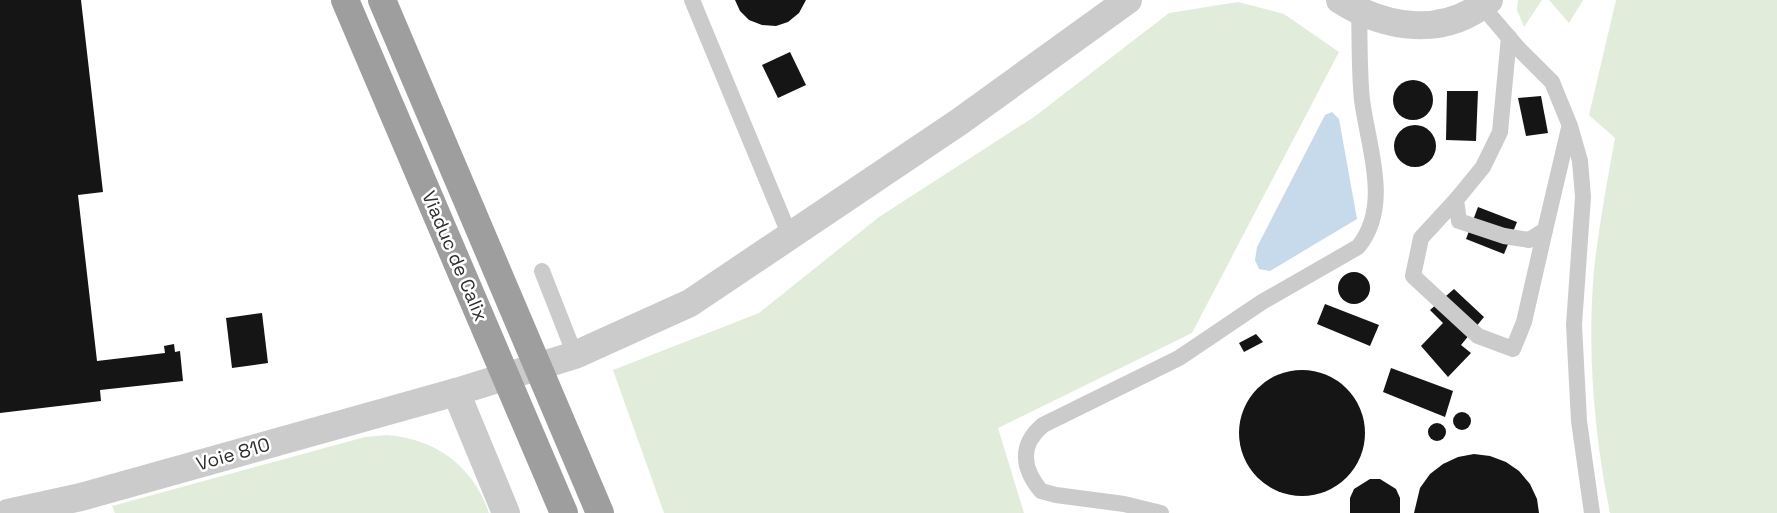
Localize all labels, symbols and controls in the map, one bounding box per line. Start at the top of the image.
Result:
street label: Viaduc de Calix [416,187,494,325]
street label: Voie 810 [193,432,273,476]

